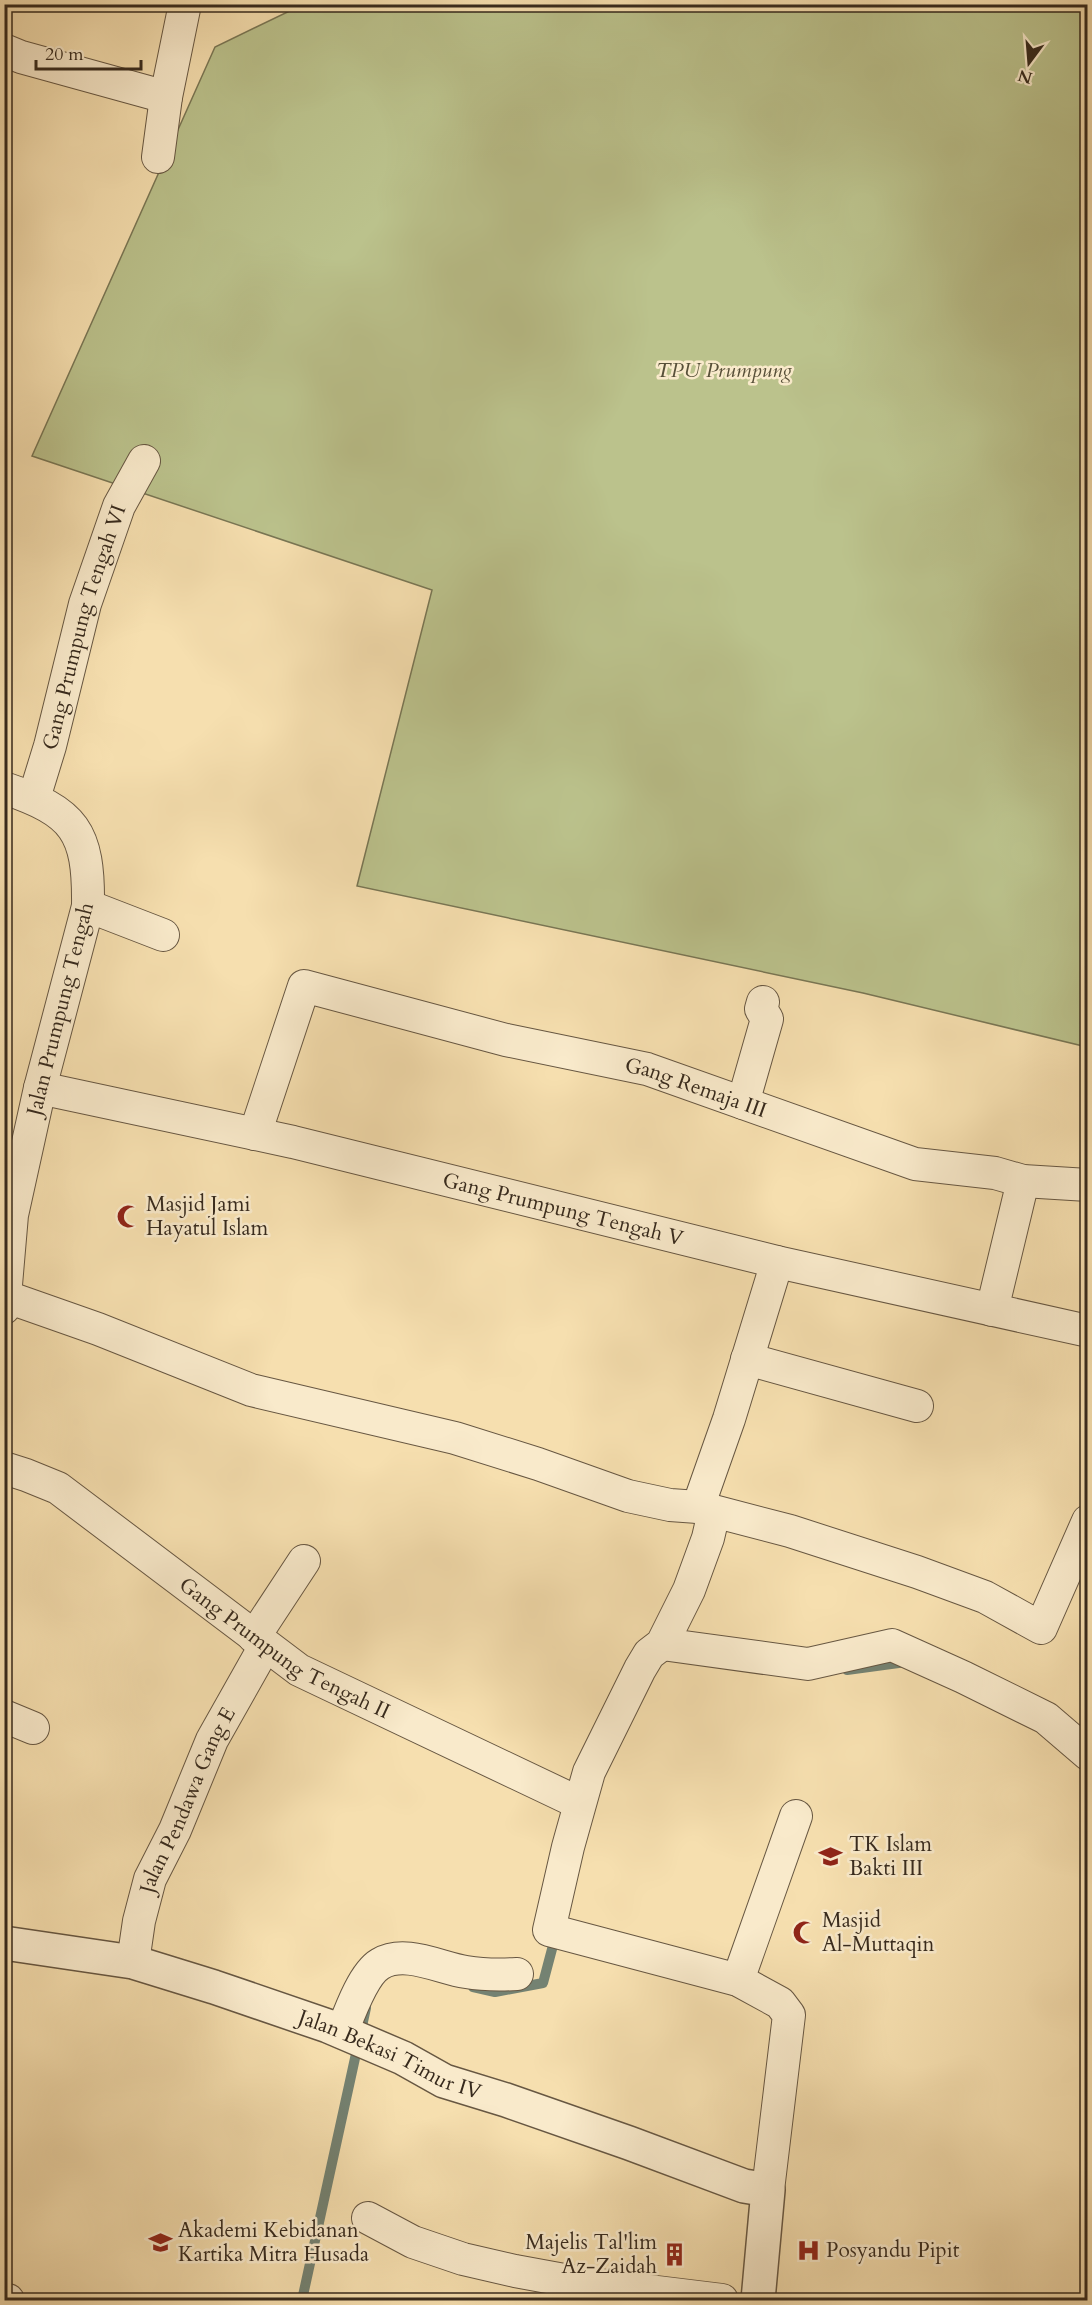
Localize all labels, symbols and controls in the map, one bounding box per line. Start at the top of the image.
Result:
scale bar [36,33,141,71]
north arrow [999,33,1059,93]
text: 20 m [45,42,84,67]
text: N [1015,64,1035,89]
park label: TPU Prumpung [656,356,793,385]
street label: Gang Prumpung Tengah VI [36,501,133,753]
street label: Jalan Prumpung Tengah [19,899,101,1122]
street label: Gang Remaja III [622,1051,771,1125]
street label: Gang Prumpung Tengah V [440,1166,687,1253]
place label: Masjid Jami Hayatul Islam [146,1190,269,1243]
mosque icon: Masjid Jami Hayatul Islam [115,1203,141,1229]
street label: Gang Prumpung Tengah II [173,1571,395,1726]
street label: Jalan Pendawa Gang E [132,1702,243,1899]
place label: TK Islam Bakti III [849,1830,932,1883]
school or university icon: TK Islam Bakti III [818,1843,844,1869]
place label: Masjid Al-Muttaqin [822,1906,934,1959]
mosque icon: Masjid Al-Muttaqin [791,1919,817,1945]
street label: Jalan Bekasi Timur IV [292,2002,485,2107]
place label: Akademi Kebidanan Kartika Mitra Husada [178,2216,369,2269]
place label: Majelis Tal'lim Az-Zaidah [525,2228,657,2281]
school or university icon: Akademi Kebidanan Kartika Mitra Husada [147,2229,173,2255]
place label: Posyandu Pipit [826,2236,960,2265]
hospital icon: Posyandu Pipit [795,2237,821,2263]
building icon: Majelis Tal'lim Az-Zaidah [662,2241,688,2267]

